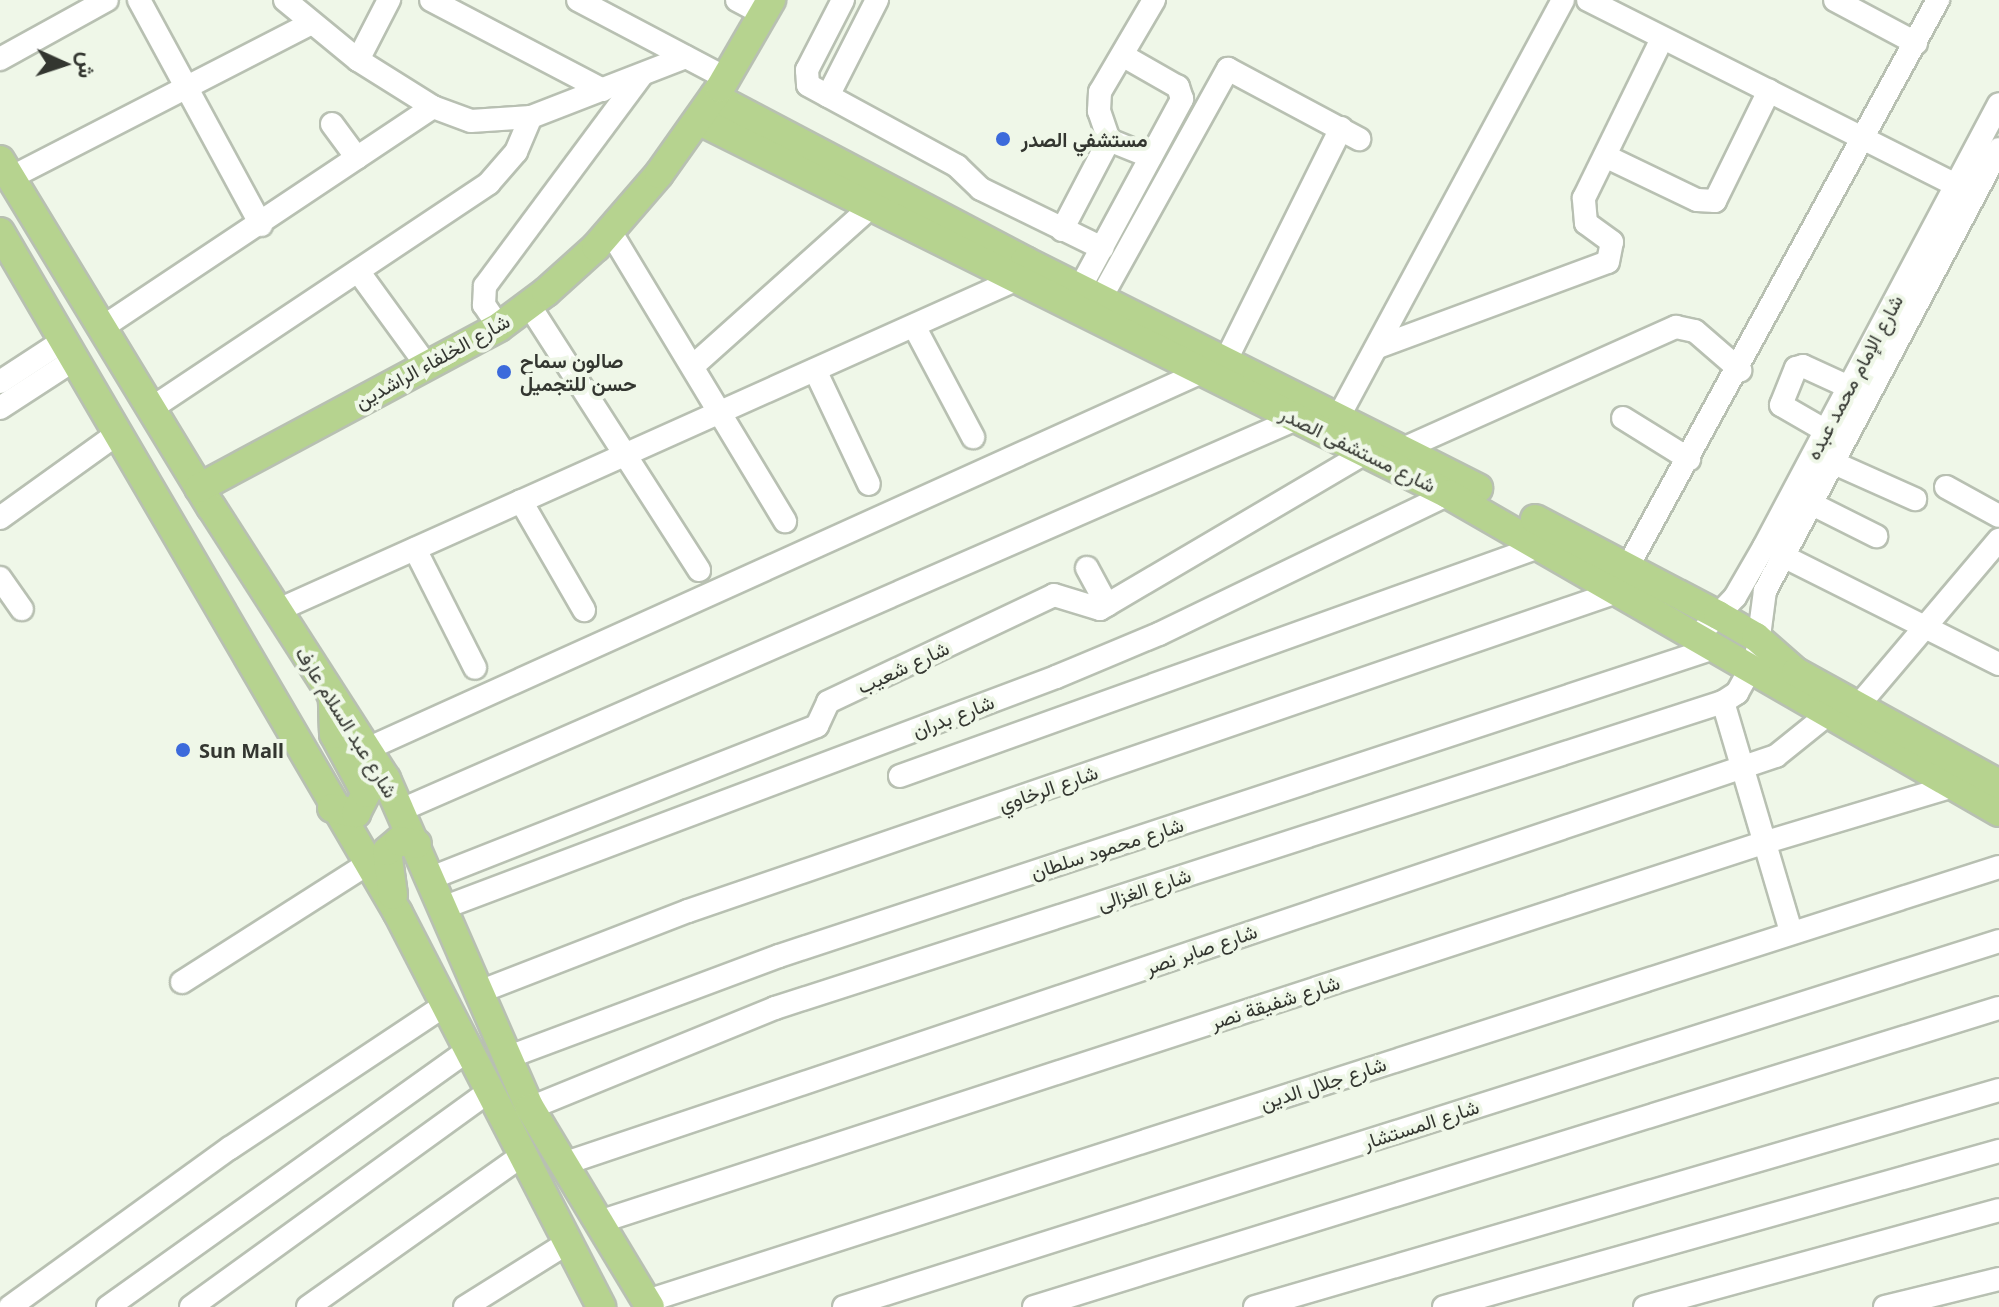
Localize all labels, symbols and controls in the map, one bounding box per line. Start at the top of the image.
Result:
north arrow [24,24,104,104]
text: ش [72,51,104,79]
place label: مستشفي الصدر [1021,127,1148,151]
marker: مستشفي الصدر [992,128,1014,150]
street label: شارع الإمام محمد عبده [1800,290,1908,464]
street label: شارع الخلفاء الراشدين [350,308,514,414]
place label: صالون سماح حسن للتجميل [520,348,636,395]
marker: صالون سماح حسن للتجميل [495,363,513,381]
street label: شارع مستشفى الصدر [1276,401,1440,497]
street label: شارع شعيب [853,635,953,699]
street label: شارع عبد السلام عارف [291,642,403,802]
street label: شارع بدران [909,689,997,743]
place label: Sun Mall [199,738,284,762]
marker: Sun Mall [174,741,192,759]
street label: شارع الرخاوي [995,760,1101,816]
street label: شارع محمود سلطان [1028,812,1186,884]
street label: شارع الغزالى [1094,863,1194,915]
street label: شارع صابر نصر [1142,919,1260,979]
street label: شارع شفيقة نصر [1207,970,1343,1034]
street label: شارع جلال الدين [1257,1051,1389,1115]
street label: شارع المستشار [1360,1094,1482,1154]

